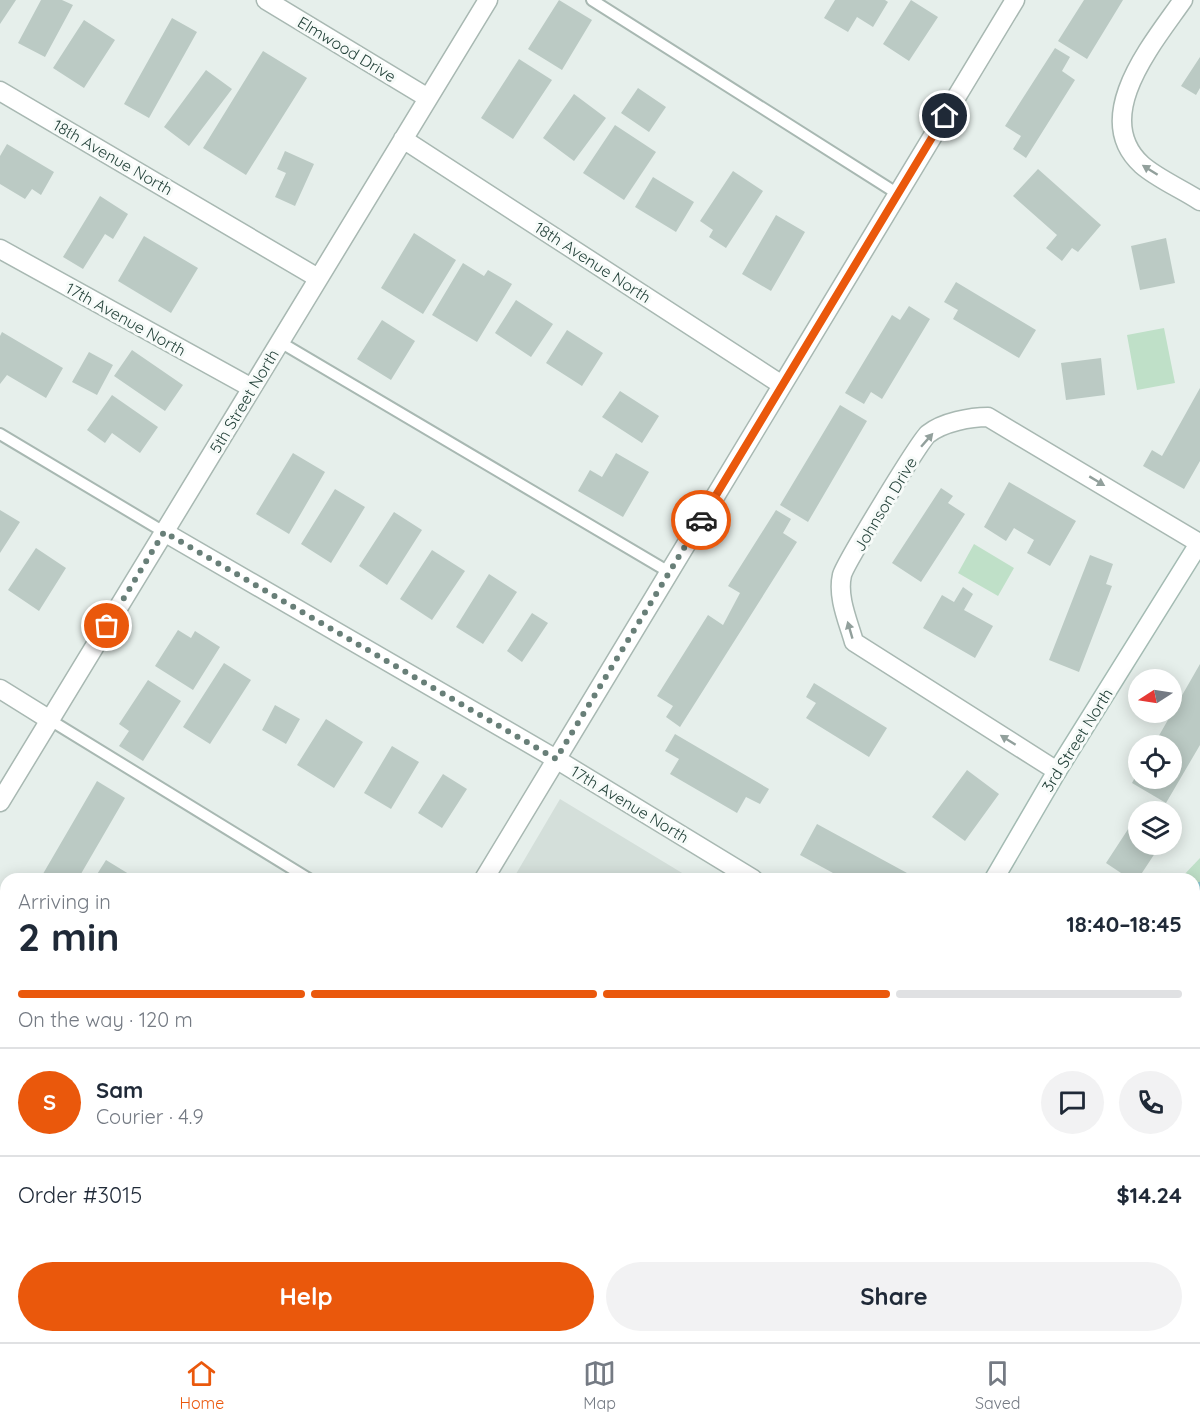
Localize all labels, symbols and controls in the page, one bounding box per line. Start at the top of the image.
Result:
street label: Elmwood Drive [294,12,400,86]
pin [919,90,970,141]
icon: home [928,99,961,132]
street label: 18th Avenue North [50,115,176,199]
one-way arrow [1142,165,1158,176]
street label: 18th Avenue North [531,217,655,307]
street label: 17th Avenue North [63,278,189,360]
street label: 5th Street North [205,345,283,457]
one-way arrow [920,432,933,447]
street label: Johnson Drive [849,453,921,555]
one-way arrow [1089,475,1105,486]
courier [671,490,731,550]
icon: car [685,504,718,537]
pin [81,600,132,651]
icon: bag [90,609,123,642]
one-way arrow [845,621,854,639]
north arrow [1128,669,1182,723]
map controls [1128,669,1182,855]
street label: 3rd Street North [1037,685,1117,795]
one-way arrow [1000,735,1016,746]
button: locate [1128,735,1182,789]
street label: 17th Avenue North [567,761,693,847]
button: layers [1128,801,1182,855]
text: Arriving in [18,889,111,914]
text: 18:40–18:45 [1066,910,1182,938]
text: 2 min [18,912,120,961]
text: On the way · 120 m [18,1007,193,1032]
button: chat [1041,1071,1104,1134]
button: phone [1119,1071,1182,1134]
text: Sam [96,1076,143,1104]
text: S [43,1088,56,1116]
text: Courier · 4.9 [96,1104,204,1129]
text: Order #3015 [18,1181,142,1209]
text: $14.24 [1116,1181,1182,1209]
button: Help [18,1262,594,1331]
button: Share [606,1262,1182,1331]
tab: Home [179,1357,224,1413]
tab: Map [583,1357,616,1413]
tab: Saved [975,1357,1021,1413]

